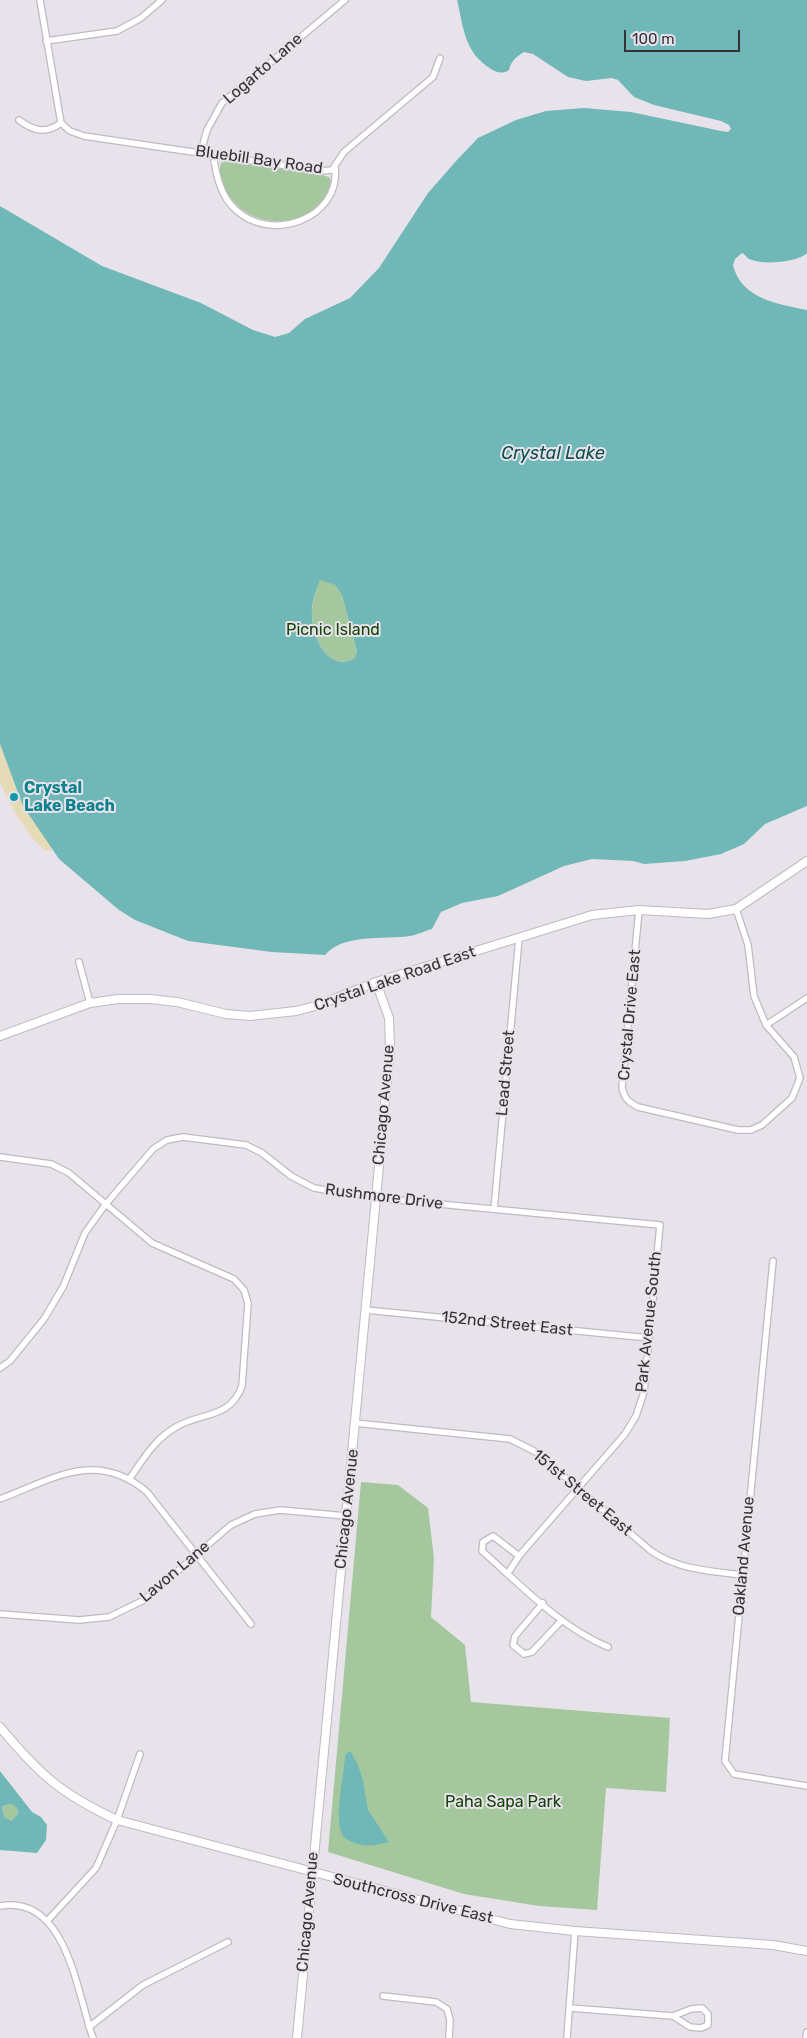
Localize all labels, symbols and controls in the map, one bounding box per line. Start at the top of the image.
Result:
scale bar [627,20,743,52]
street label: Logarto Lane [220,29,306,109]
text: 100 m [632,30,674,48]
street label: Bluebill Bay Road [194,142,324,178]
water label: Crystal Lake [501,443,605,465]
park label: Picnic Island [286,620,380,640]
place label: Crystal Lake Beach [24,778,115,816]
marker: Crystal Lake Beach [8,791,20,803]
street label: Crystal Lake Road East [312,942,478,1016]
street label: Crystal Drive East [615,949,645,1081]
street label: Lead Street [493,1029,519,1117]
street label: Chicago Avenue [369,1044,399,1166]
street label: Rushmore Drive [324,1180,444,1214]
street label: Park Avenue South [632,1250,666,1394]
street label: 152nd Street East [440,1308,574,1340]
street label: 151st Street East [528,1446,636,1540]
street label: Chicago Avenue [331,1448,363,1570]
street label: Oakland Avenue [729,1495,759,1617]
street label: Lavon Lane [136,1537,214,1607]
park label: Paha Sapa Park [445,1792,561,1812]
street label: Chicago Avenue [293,1851,323,1973]
street label: Southcross Drive East [331,1870,495,1928]

